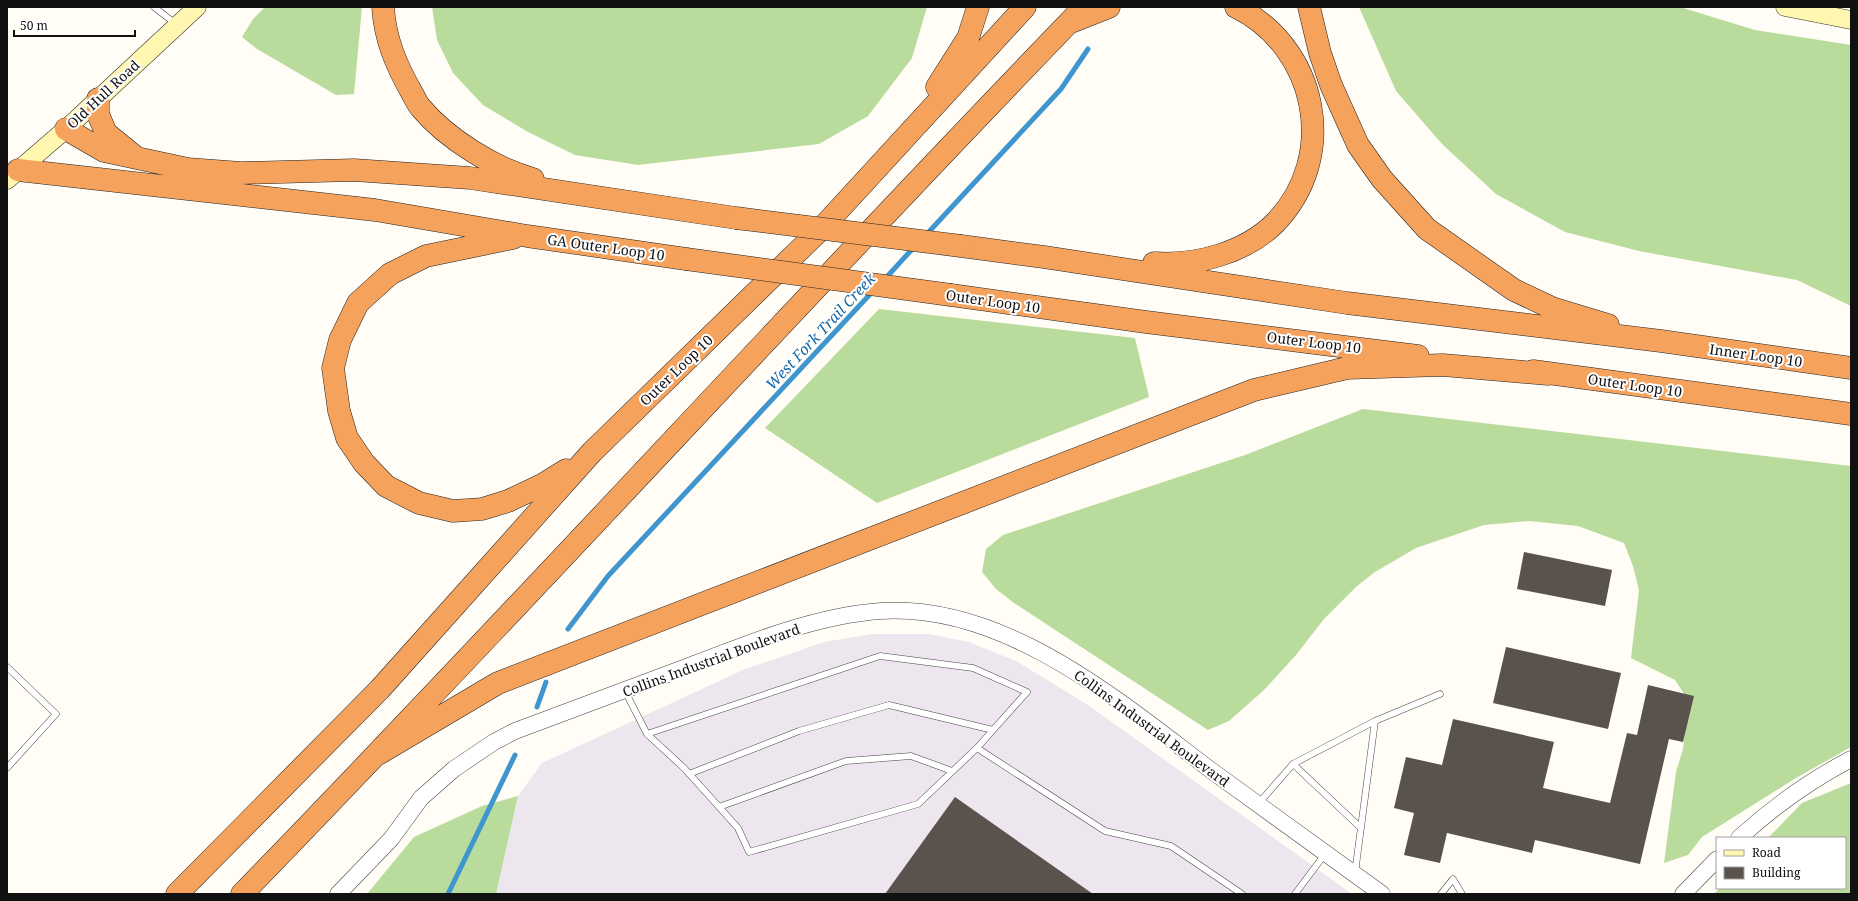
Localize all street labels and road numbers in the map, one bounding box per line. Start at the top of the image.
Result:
street label: Old Hull Road [63,55,144,133]
street label: GA Outer Loop 10 [546,229,666,265]
street label: Outer Loop 10 [945,285,1041,317]
street label: Outer Loop 10 [1266,327,1362,357]
street label: Outer Loop 10 [635,330,717,410]
street label: Inner Loop 10 [1708,339,1804,371]
street label: Outer Loop 10 [1587,369,1683,401]
street label: Collins Industrial Boulevard [620,619,803,701]
street label: Collins Industrial Boulevard [1070,665,1234,791]

